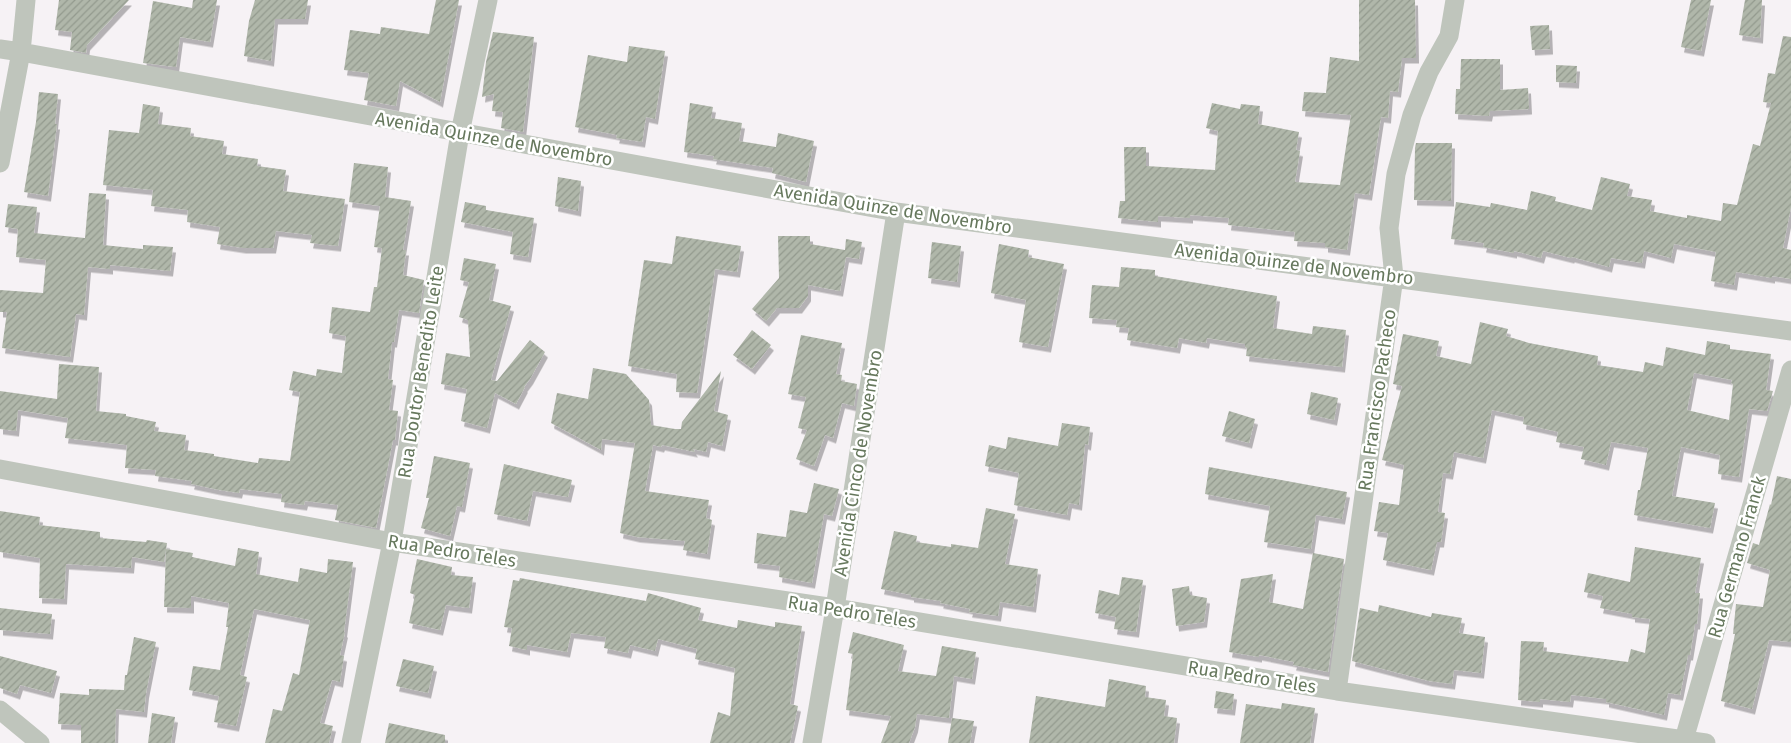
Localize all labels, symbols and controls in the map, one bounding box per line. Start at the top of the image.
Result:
street label: Avenida Quinze de Novembro [374,107,614,171]
street label: Avenida Quinze de Novembro [773,179,1013,239]
street label: Avenida Quinze de Novembro [1173,238,1415,290]
street label: Rua Doutor Benedito Leite [393,264,449,480]
street label: Rua Francisco Pacheco [1353,308,1401,492]
street label: Avenida Cinco de Novembro [829,348,887,578]
street label: Rua Germano Franck [1703,473,1771,641]
street label: Rua Pedro Teles [386,530,518,572]
street label: Rua Pedro Teles [786,591,918,633]
street label: Rua Pedro Teles [1186,656,1318,698]

